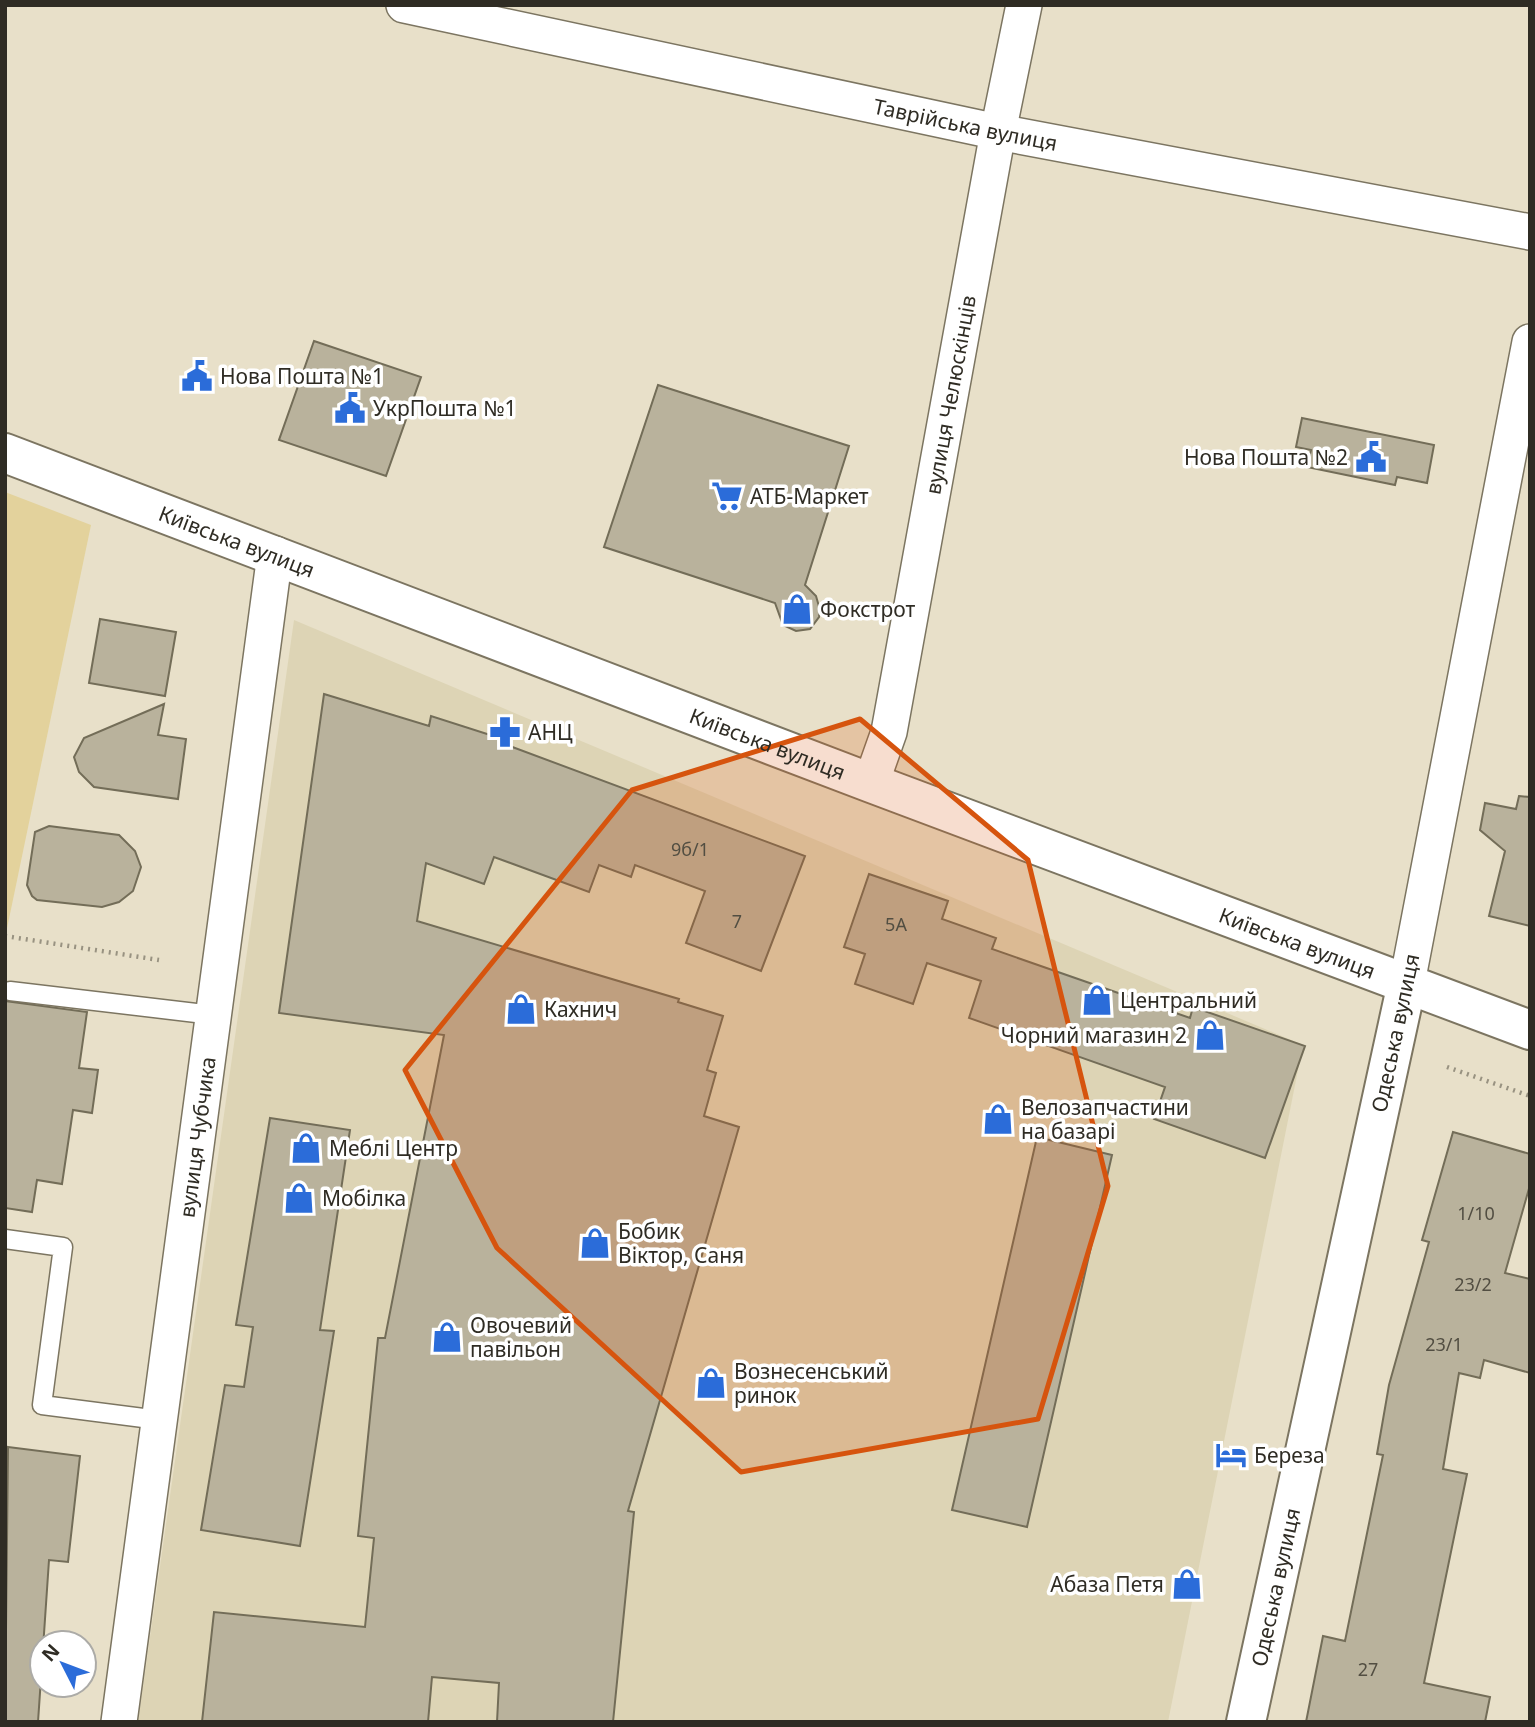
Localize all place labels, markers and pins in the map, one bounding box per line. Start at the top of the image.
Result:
public building icon: Нова Пошта №1 [180,359,214,393]
place label: Нова Пошта №1 [220,362,384,390]
public building icon: УкрПошта №1 [333,391,367,425]
place label: УкрПошта №1 [373,394,517,422]
public building icon: Нова Пошта №2 [1354,440,1388,474]
place label: Нова Пошта №2 [1184,443,1348,471]
supermarket icon: АТБ-Маркет [710,479,744,513]
place label: АТБ-Маркет [750,482,869,510]
shop icon: Фокстрот [780,592,814,626]
place label: Фокстрот [820,595,916,623]
pharmacy icon: АНЦ [488,715,522,749]
place label: АНЦ [528,718,573,746]
shop icon: Центральний [1080,983,1114,1017]
place label: Центральний [1120,986,1257,1014]
shop icon: Кахнич [504,992,538,1026]
place label: Кахнич [544,995,617,1023]
shop icon: Чорний магазин 2 [1193,1018,1227,1052]
place label: Чорний магазин 2 [1001,1021,1187,1049]
place label: Велозапчастини на базарі [1021,1093,1189,1145]
shop icon: Велозапчастини на базарі [981,1102,1015,1136]
shop icon: Меблі Центр [289,1131,323,1165]
place label: Меблі Центр [329,1134,458,1162]
shop icon: Мобілка [282,1181,316,1215]
place label: Мобілка [322,1184,406,1212]
place label: Бобик Віктор, Саня [618,1217,744,1269]
shop icon: Бобик Віктор, Саня [578,1226,612,1260]
place label: Овочевий павільон [470,1311,572,1363]
shop icon: Овочевий павільон [430,1320,464,1354]
place label: Вознесенський ринок [734,1357,888,1409]
shop icon: Вознесенський ринок [694,1366,728,1400]
hotel icon: Береза [1214,1438,1248,1472]
place label: Береза [1254,1441,1325,1469]
shop icon: Абаза Петя [1170,1567,1204,1601]
place label: Абаза Петя [1050,1570,1164,1598]

